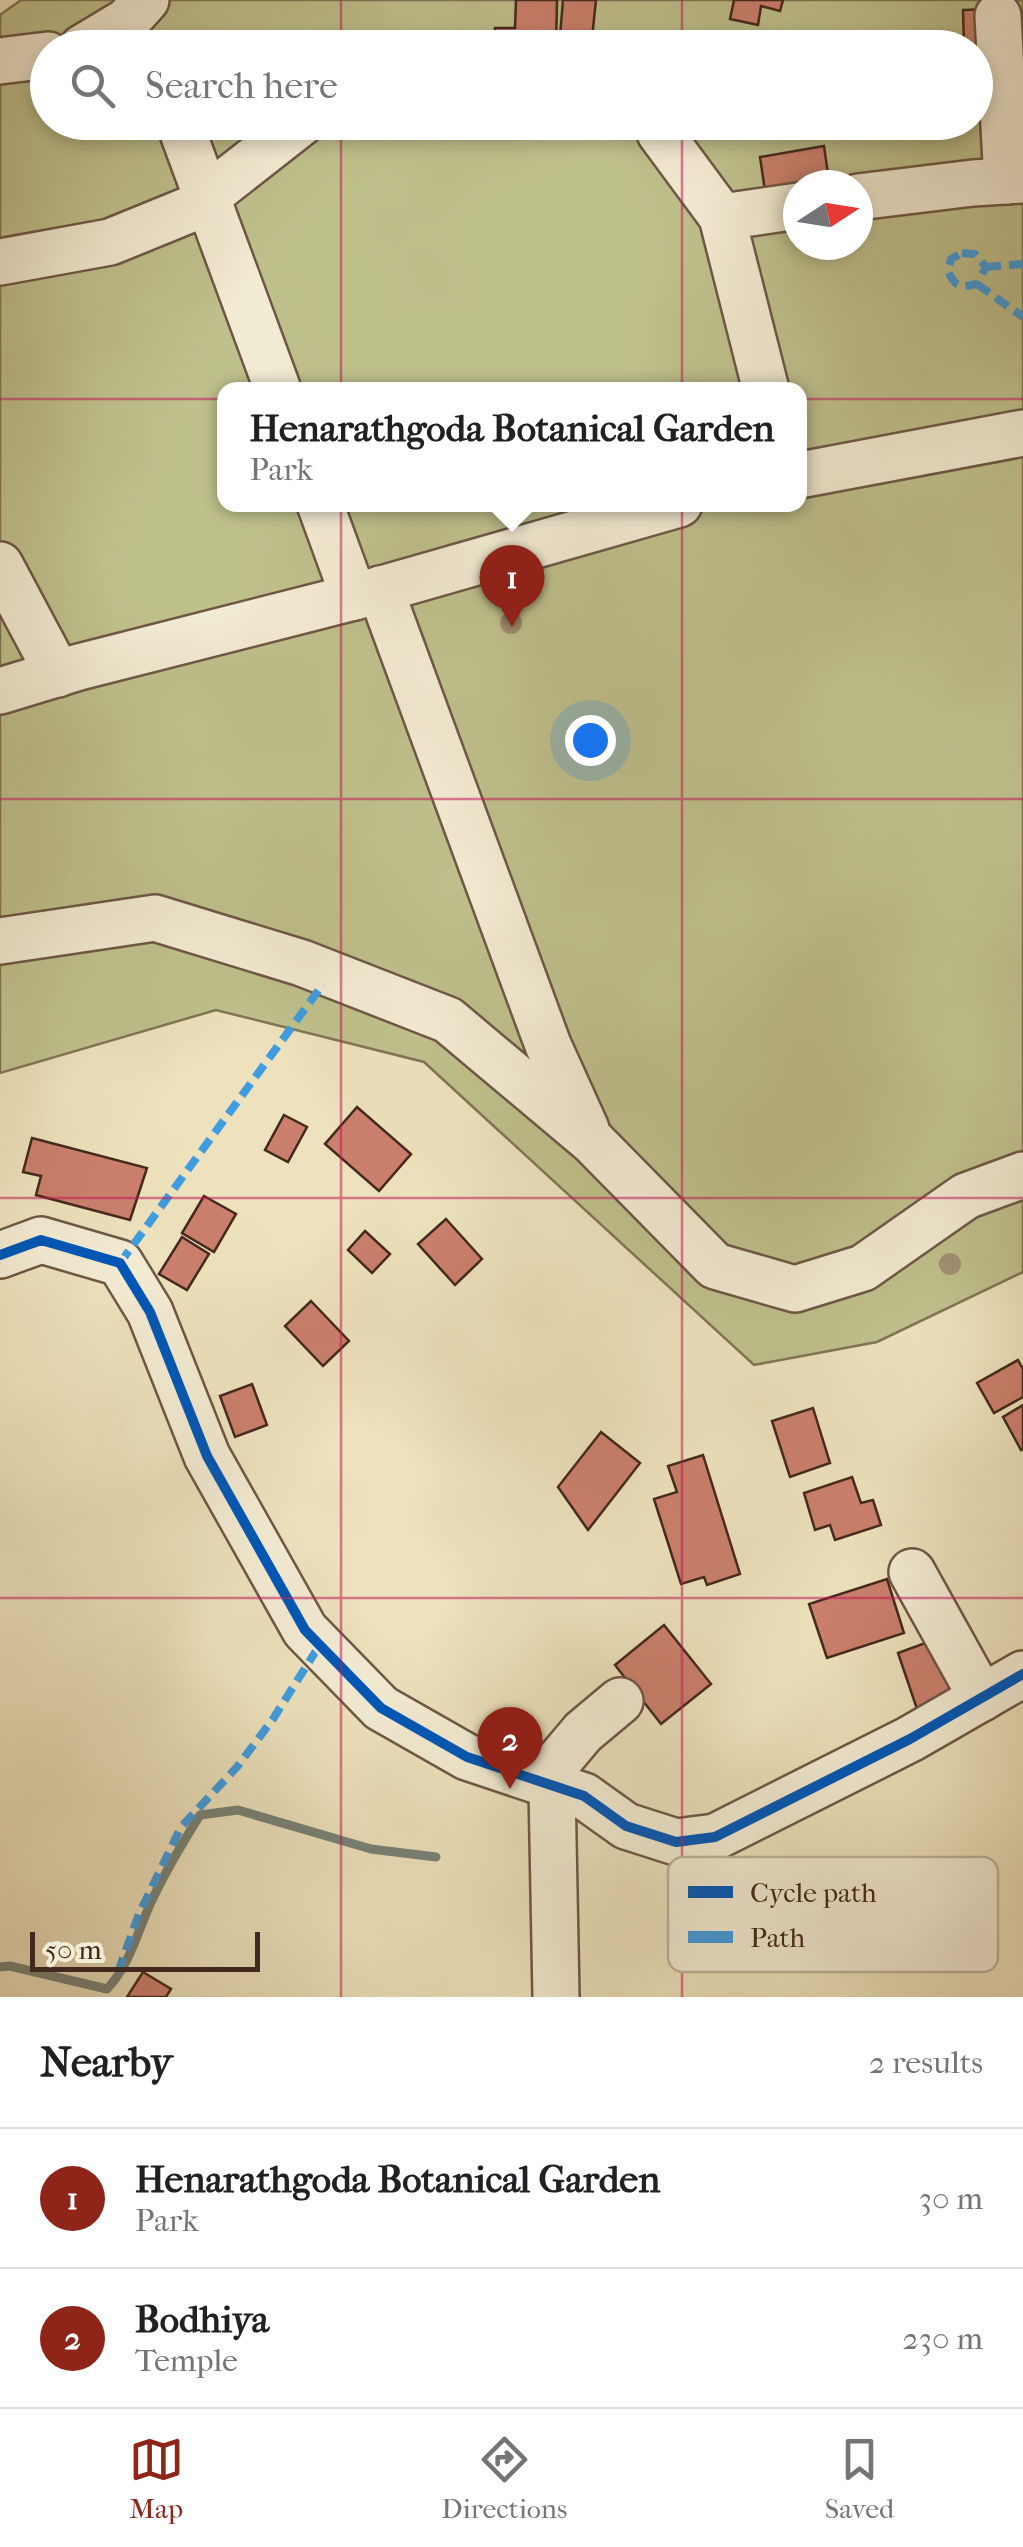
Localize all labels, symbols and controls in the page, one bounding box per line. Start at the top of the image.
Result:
search box [30,30,993,140]
icon: search [65,58,120,113]
text: Search here [145,63,338,108]
north arrow [783,170,873,260]
popup [217,382,807,512]
text: Henarathgoda Botanical Garden [249,406,775,451]
text: Park [249,451,313,488]
pin: 1 [480,544,544,627]
your location [565,715,616,766]
pin: 2 [478,1706,542,1789]
legend [668,1857,998,1972]
text: Cycle path [750,1876,877,1909]
text: Path [750,1921,806,1954]
scale bar [30,1927,260,1972]
text: 50 m [45,1933,102,1966]
text: Nearby [40,2038,172,2087]
text: 2 results [869,2044,983,2081]
text: Henarathgoda Botanical Garden [135,2157,660,2202]
text: 1 [67,2180,78,2217]
text: 30 m [919,2180,983,2217]
text: Park [135,2202,199,2239]
text: Bodhiya [135,2297,269,2342]
text: 2 [64,2320,81,2357]
text: 230 m [902,2320,983,2357]
text: Temple [135,2342,238,2379]
tab: Map [129,2432,184,2525]
tab: Directions [441,2432,567,2525]
tab: Saved [825,2432,894,2525]

